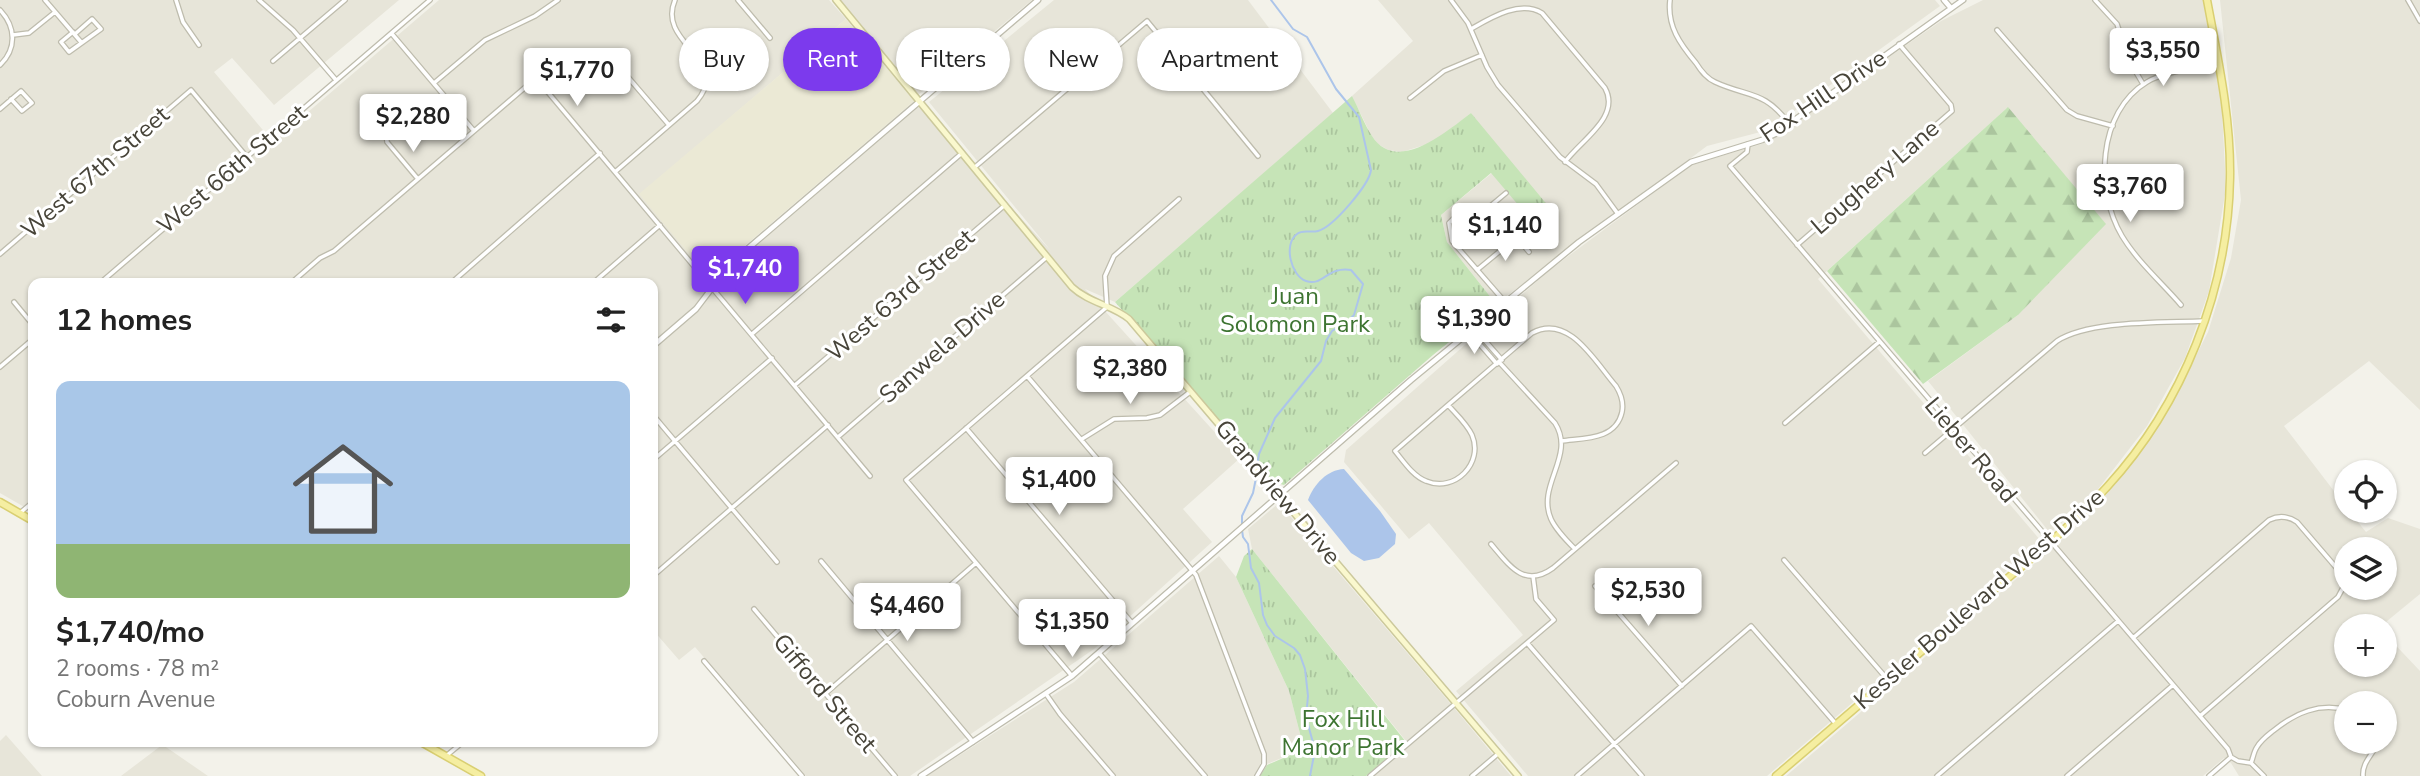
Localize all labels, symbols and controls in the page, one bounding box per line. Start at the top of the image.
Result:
chip: Buy [679,28,769,91]
chip: Rent [783,28,882,91]
chip: Filters [896,28,1010,91]
chip: New [1024,28,1123,91]
chip: Apartment [1137,28,1302,91]
pin: $3,550 [2106,28,2220,88]
text: $3,550 [2126,35,2200,66]
street label: Fox Hill Drive [1754,42,1892,150]
pin: $1,770 [520,48,634,108]
text: $1,770 [540,55,614,86]
pin: $2,280 [356,94,470,154]
street label: West 66th Street [150,97,314,241]
street label: West 67th Street [14,98,176,245]
text: $2,280 [376,101,450,132]
street label: Loughery Lane [1804,112,1946,242]
pin: $3,760 [2073,164,2187,224]
text: $3,760 [2093,171,2167,202]
pin: $1,140 [1448,204,1562,263]
text: $1,140 [1468,210,1542,241]
street label: West 63rd Street [819,221,981,368]
pin: $1,740 [688,246,802,306]
text: $1,740 [708,253,782,284]
park label: Juan Solomon Park [1220,280,1371,340]
street label: Sanwela Drive [872,284,1012,410]
pin: $1,390 [1417,296,1531,356]
text: 12 homes [56,300,192,341]
icon: filters [592,301,630,339]
text: $1,390 [1437,303,1511,334]
pin: $2,380 [1073,346,1187,406]
text: $2,380 [1093,353,1167,384]
street label: Lieber Road [1917,390,2025,510]
street label: Grandview Drive [1208,413,1348,571]
icon: home [280,426,406,552]
pin: $1,400 [1002,458,1116,517]
map controls [2334,460,2397,754]
button: locate [2334,460,2397,523]
text: $1,400 [1022,464,1096,495]
street label: Kessler Boulevard West Drive [1847,481,2111,717]
button: layers [2334,537,2397,600]
pin: $2,530 [1591,568,1705,628]
text: $2,530 [1611,575,1685,606]
pin: $4,460 [850,584,964,643]
text: $4,460 [870,590,944,621]
pin: $1,350 [1015,600,1129,659]
text: $1,350 [1035,606,1109,637]
text: $1,740/mo [56,612,205,653]
button: + [2334,614,2397,677]
street label: Gifford Street [766,627,884,760]
text: 2 rooms · 78 m² [56,653,219,684]
text: Coburn Avenue [56,684,215,715]
button: − [2334,691,2397,754]
park label: Fox Hill Manor Park [1282,703,1405,763]

